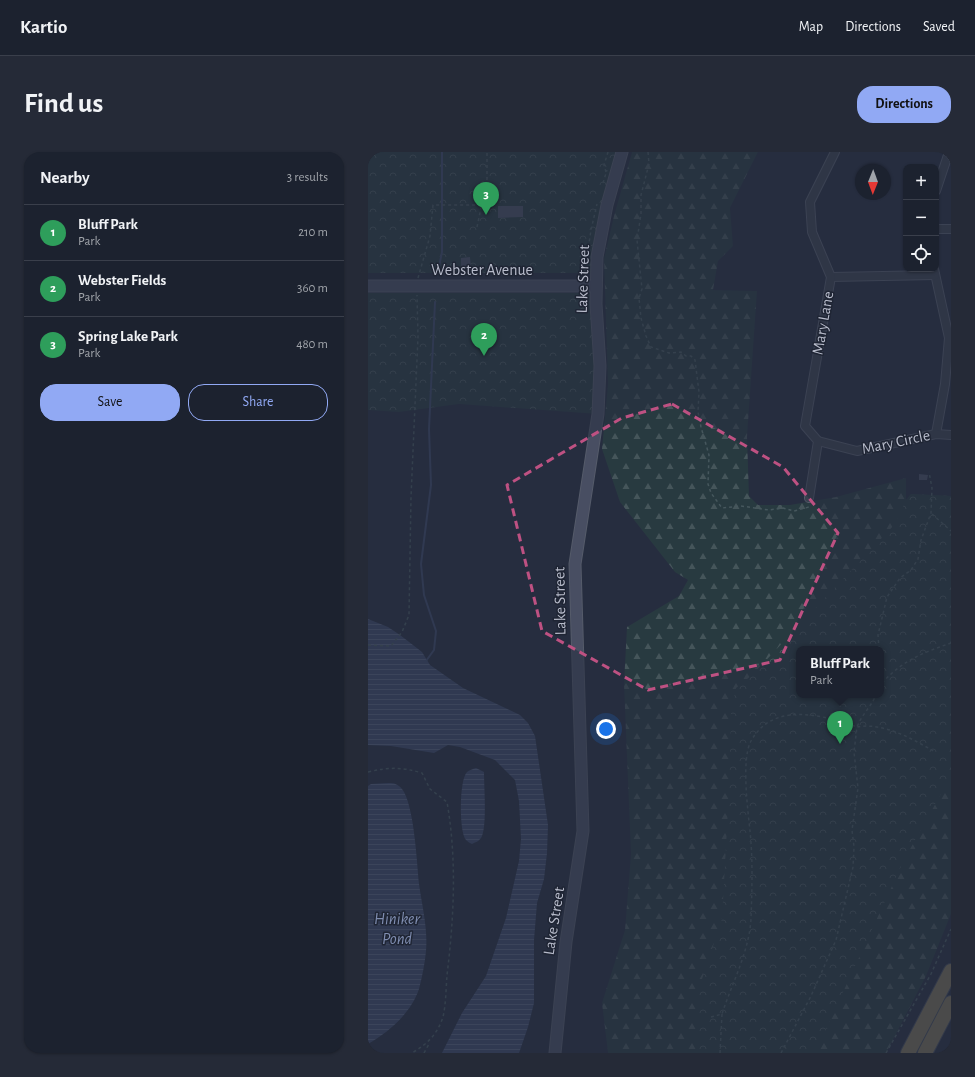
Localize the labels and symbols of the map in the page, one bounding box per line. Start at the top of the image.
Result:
north arrow [855,164,891,200]
pin: 3 [473,182,499,215]
street label: Lake Street [574,244,592,314]
street label: Webster Avenue [431,262,533,278]
street label: Mary Lane [810,290,837,356]
pin: 2 [471,323,497,356]
street label: Mary Circle [860,427,932,458]
street label: Lake Street [551,566,569,636]
pin: 1 [827,711,853,744]
your location [596,719,616,739]
street label: Lake Street [541,886,567,956]
water label: Hiniker Pond [374,910,421,947]

